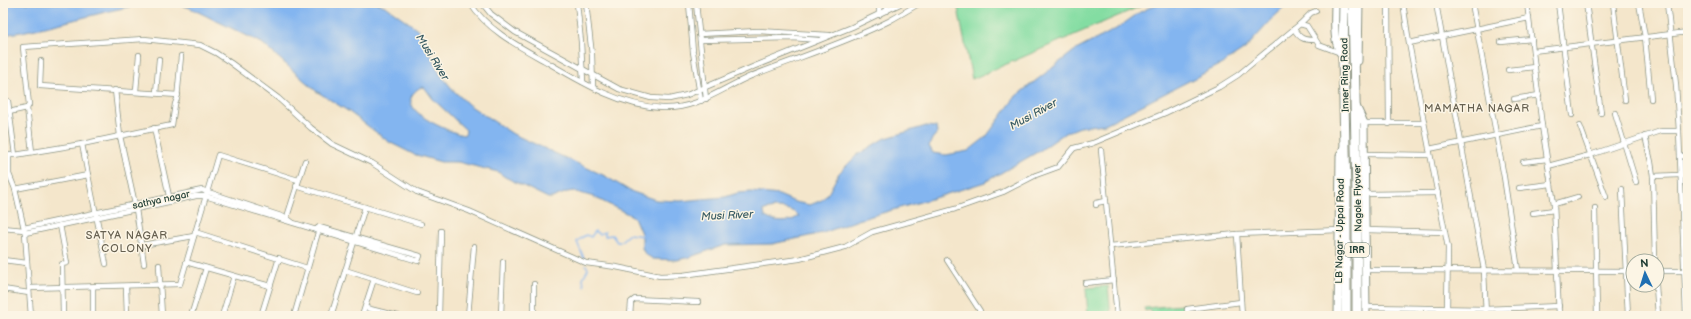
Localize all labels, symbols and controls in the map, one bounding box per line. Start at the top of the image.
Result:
water label: Musi River [413,32,452,84]
street label: Inner Ring Road [1338,37,1352,112]
water label: Musi River [1007,96,1060,133]
district label: MAMATHA NAGAR [1424,102,1530,115]
street label: Nagole Flyover [1351,164,1365,232]
street label: LB Nagar - Uppal Road [1333,178,1347,284]
street label: sathya nagar [132,188,191,212]
water label: Musi River [701,208,754,223]
district label: SATYA NAGAR COLONY [86,229,168,255]
road number: IRR [1345,243,1369,257]
north arrow [1625,253,1665,293]
text: N [1640,257,1649,270]

